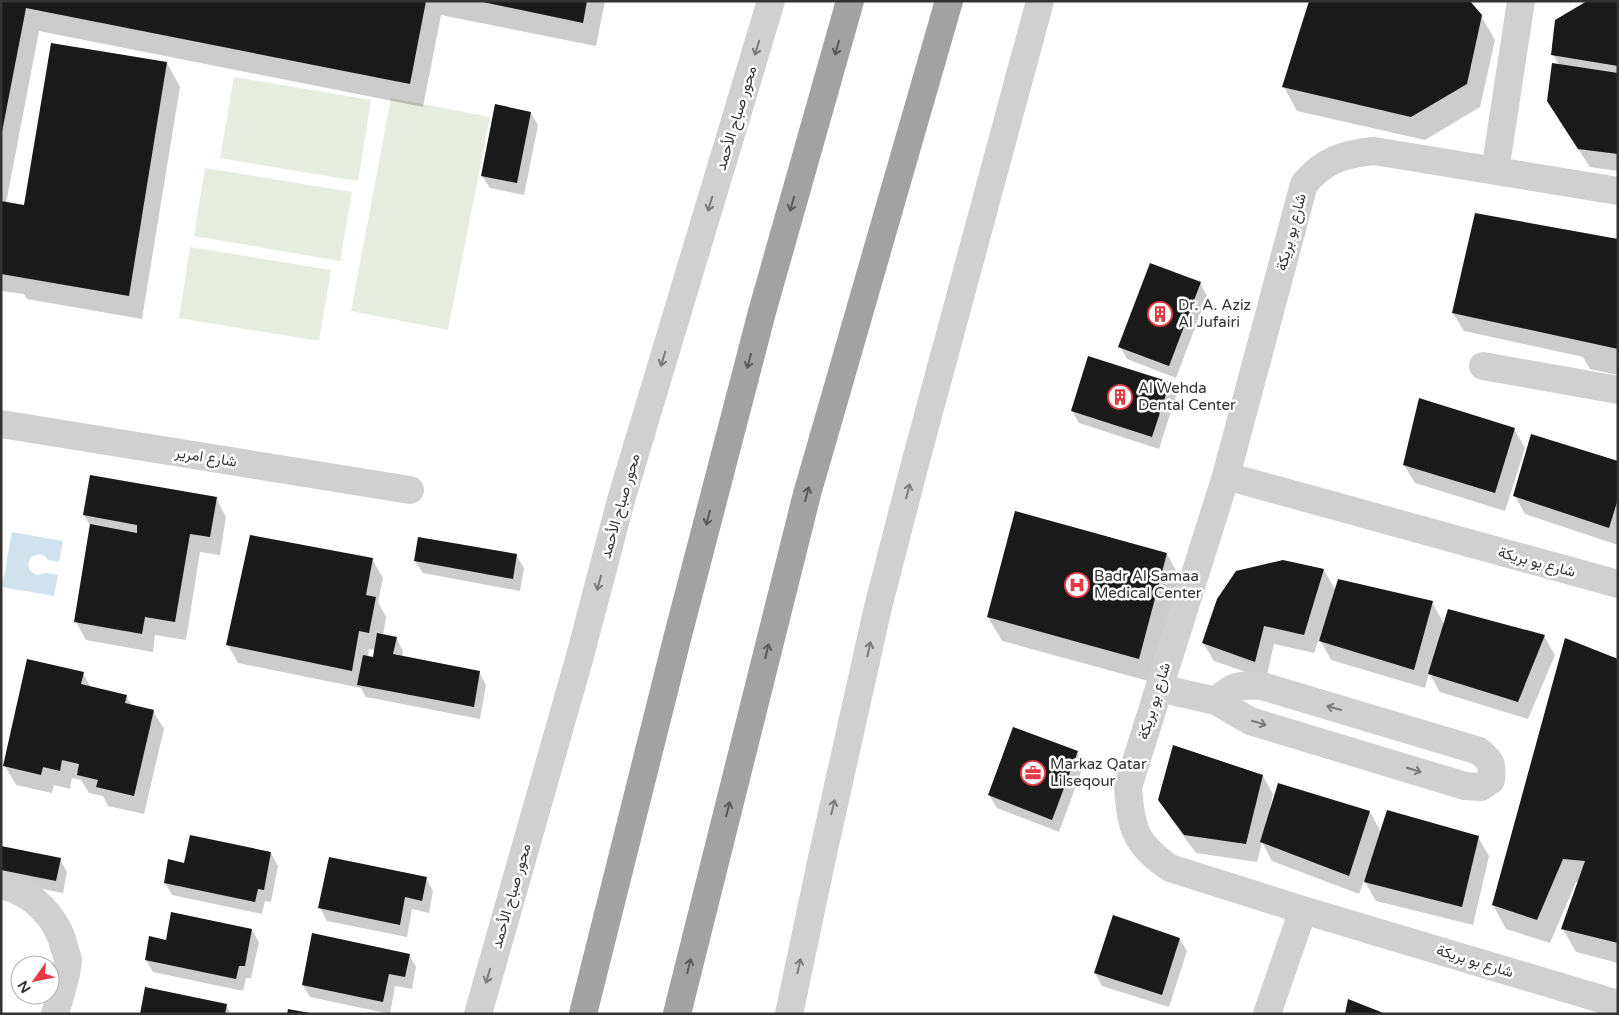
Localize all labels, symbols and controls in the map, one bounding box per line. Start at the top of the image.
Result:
one-way arrow [751,40,761,56]
one-way arrow [831,40,841,56]
street label: محور صباح الأحمد [712,64,762,173]
street label: شارع بو بريكة [1272,191,1312,273]
one-way arrow [705,195,715,211]
one-way arrow [787,196,797,212]
place label: Dr. A. Aziz Al Jufairi [1178,296,1251,331]
building icon: Dr. A. Aziz Al Jufairi [1147,301,1173,327]
one-way arrow [658,351,668,367]
one-way arrow [744,353,753,369]
place label: Al Wehda Dental Center [1138,379,1236,414]
building icon: Al Wehda Dental Center [1107,384,1133,410]
street label: شارع امرير [173,443,238,473]
street label: محور صباح الأحمد [596,452,645,561]
one-way arrow [904,483,913,499]
one-way arrow [803,486,813,502]
one-way arrow [703,510,712,526]
street label: شارع بو بريكة [1496,543,1578,583]
place label: Badr Al Samaa Medical Center [1094,567,1202,602]
hospital icon: Badr Al Samaa Medical Center [1064,572,1090,598]
one-way arrow [594,574,603,590]
one-way arrow [865,641,874,657]
one-way arrow [763,644,772,660]
street label: شارع بو بريكة [1134,660,1176,742]
one-way arrow [1327,702,1343,712]
one-way arrow [1250,719,1266,729]
place label: Markaz Qatar Lilseqour [1050,755,1147,790]
office icon: Markaz Qatar Lilseqour [1020,760,1046,786]
one-way arrow [1406,766,1422,776]
one-way arrow [829,800,838,816]
one-way arrow [724,801,733,817]
street label: محور صباح الأحمد [487,842,536,951]
street label: شارع بو بريكة [1434,941,1516,983]
north arrow [10,955,60,1005]
one-way arrow [795,958,805,974]
one-way arrow [685,959,694,975]
one-way arrow [483,968,493,984]
text: N [14,977,35,996]

